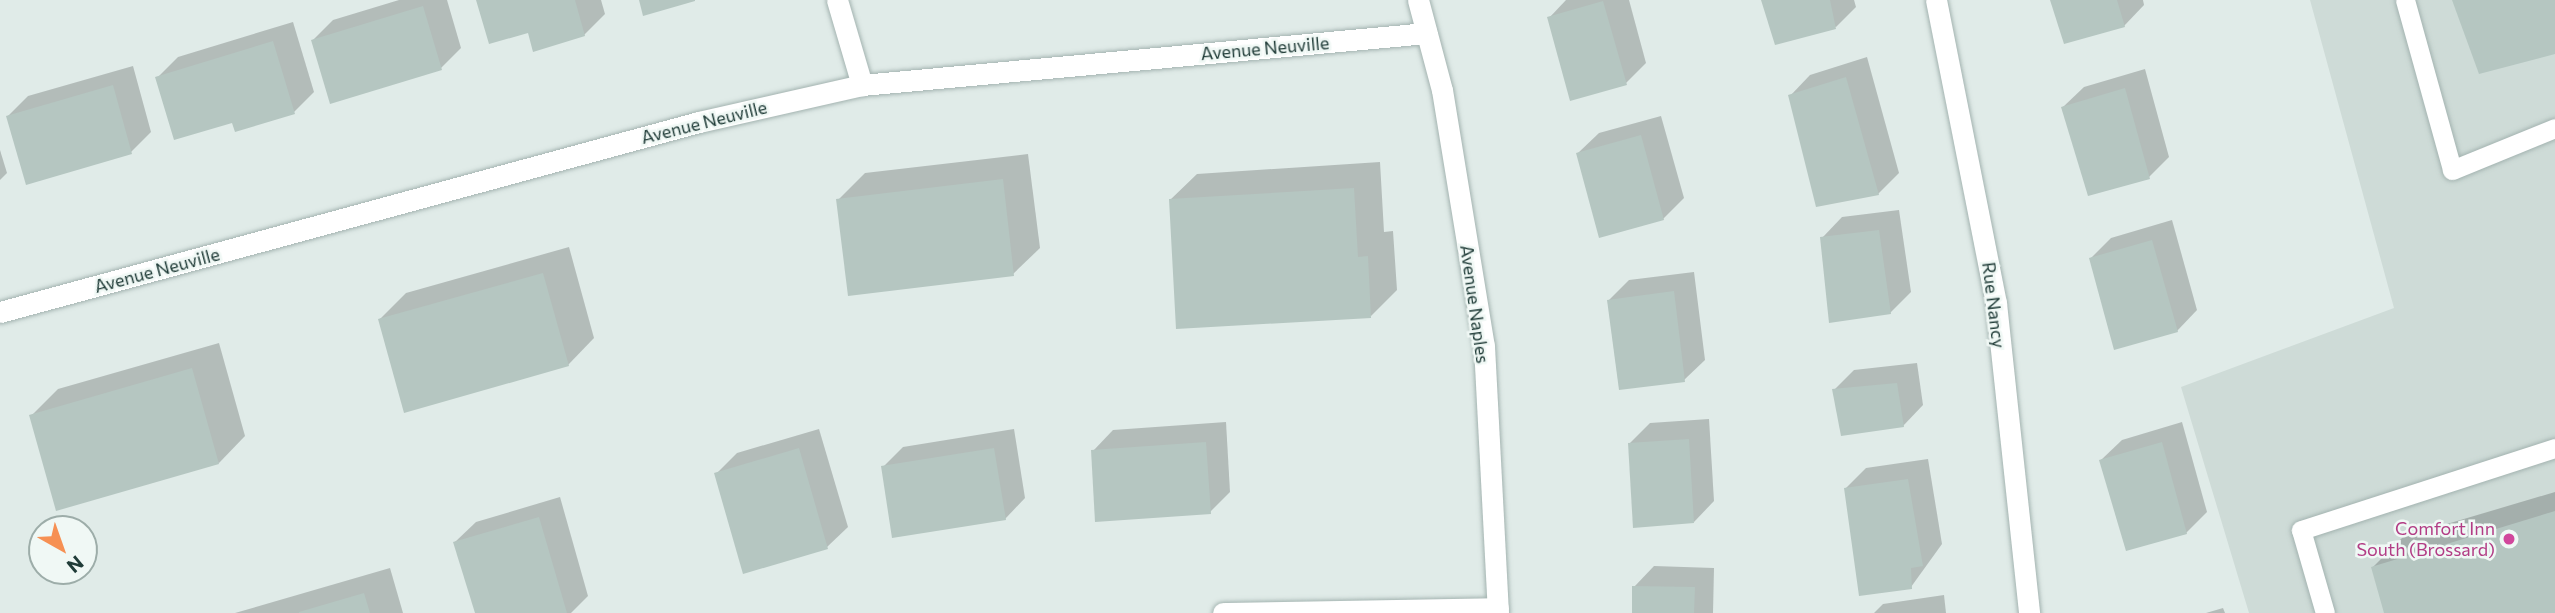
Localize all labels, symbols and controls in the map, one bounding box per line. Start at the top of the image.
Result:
street label: Avenue Neuville [1200,32,1330,64]
street label: Avenue Neuville [639,96,769,148]
street label: Avenue Neuville [92,243,222,297]
street label: Avenue Naples [1456,243,1494,365]
street label: Rue Nancy [1978,261,2010,349]
north arrow [28,515,98,585]
place label: Comfort Inn South (Brossard) [2357,518,2495,560]
marker: Comfort Inn South (Brossard) [2501,531,2517,547]
text: N [63,552,88,578]

